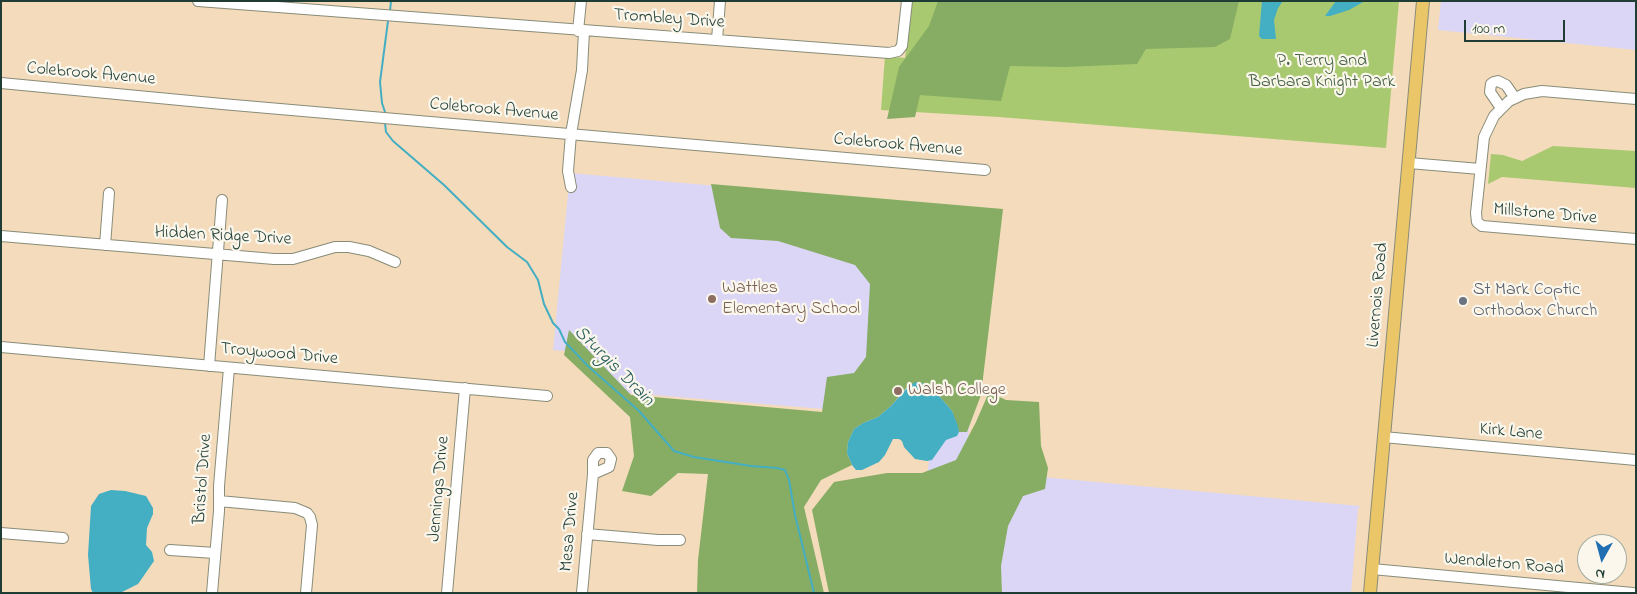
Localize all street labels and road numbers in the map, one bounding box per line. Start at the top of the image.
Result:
street label: Trombley Drive [613,5,725,35]
street label: Colebrook Avenue [26,59,156,91]
street label: Colebrook Avenue [429,95,559,127]
street label: Colebrook Avenue [833,130,963,162]
street label: Millstone Drive [1492,200,1598,230]
street label: Hidden Ridge Drive [154,223,292,251]
street label: Livernois Road [1364,242,1394,348]
street label: Troywood Drive [219,339,339,371]
street label: Kirk Lane [1479,419,1543,447]
street label: Bristol Drive [190,433,218,525]
street label: Jennings Drive [425,435,455,543]
street label: Mesa Drive [557,491,585,573]
street label: Wendleton Road [1443,549,1565,581]

